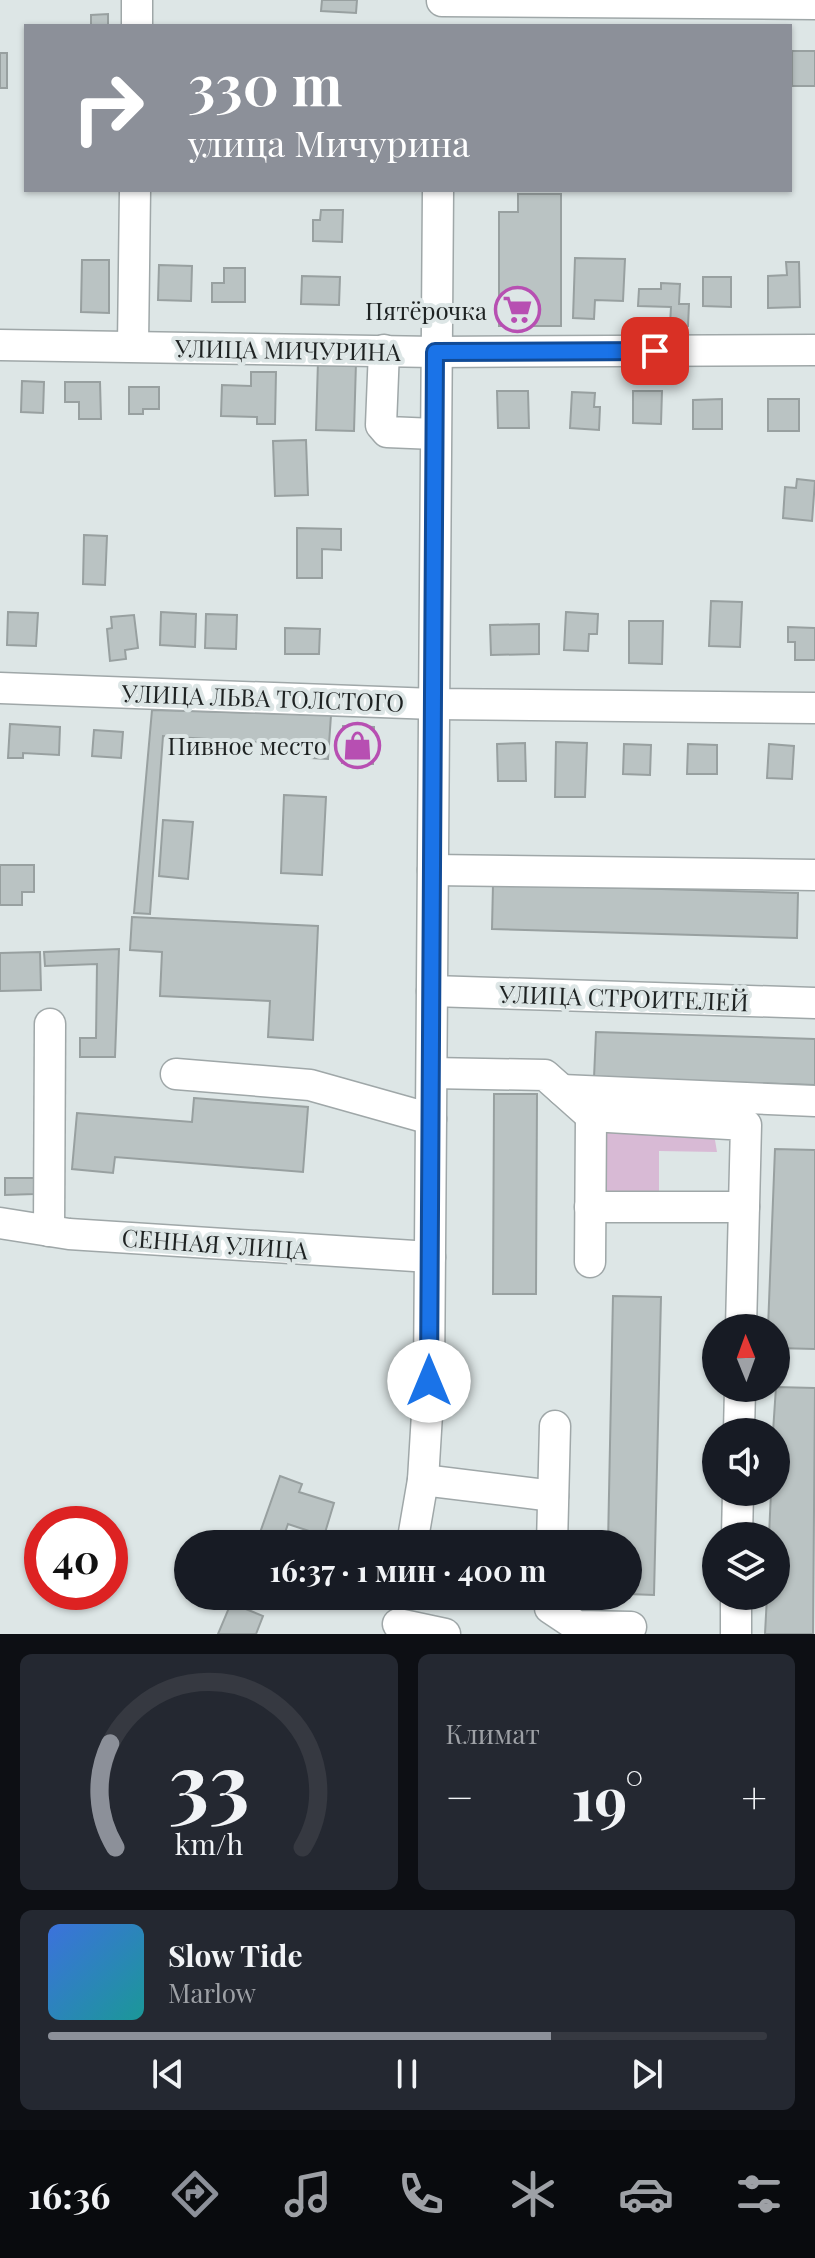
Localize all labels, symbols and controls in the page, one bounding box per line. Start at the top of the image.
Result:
text: 330 m [188,46,343,121]
icon: right [56,56,160,160]
text: улица Мичурина [188,118,470,166]
supermarket icon: Пятёрочка [494,286,542,334]
place label: Пятёрочка [365,294,487,326]
pin [621,317,689,385]
icon: arrive [633,329,677,373]
street label: УЛИЦА МИЧУРИНА [174,331,402,367]
street label: УЛИЦА ЛЬВА ТОЛСТОГО [120,676,405,718]
shop icon: Пивное место [334,721,382,769]
place label: Пивное место [167,729,327,761]
street label: УЛИЦА СТРОИТЕЛЕЙ [498,977,749,1017]
street label: СЕННАЯ УЛИЦА [121,1221,310,1266]
north arrow [702,1314,790,1402]
map controls [702,1314,790,1610]
position arrow [387,1339,471,1423]
button: sound [702,1418,790,1506]
speed limit sign: 40 [24,1506,128,1610]
button: layers [702,1522,790,1610]
text: 16:37 · 1 мин · 400 m [270,1550,546,1590]
text: Климат [446,1716,540,1751]
text: 33 [168,1724,249,1835]
text: 19° [571,1756,644,1836]
text: − [446,1766,474,1825]
text: + [741,1766,767,1825]
text: km/h [174,1824,243,1862]
text: Slow Tide [168,1935,303,1975]
text: Marlow [168,1975,256,2010]
icon: previous [146,2052,190,2096]
icon: pause [385,2052,429,2096]
icon: next [625,2052,669,2096]
icon: directions [167,2166,223,2222]
icon: music [280,2166,336,2222]
icon: phone [393,2166,449,2222]
icon: climate [505,2166,561,2222]
icon: car [618,2166,674,2222]
icon: filters [731,2166,787,2222]
text: 16:36 [28,2170,111,2218]

